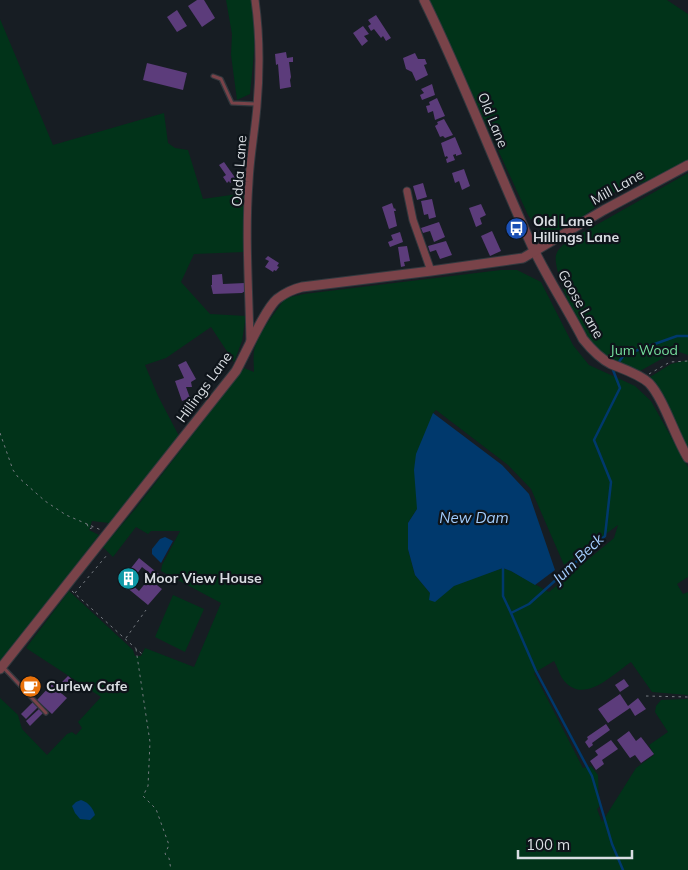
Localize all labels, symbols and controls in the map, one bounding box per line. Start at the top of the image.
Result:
street label: Old Lane [474,90,512,150]
street label: Odda Lane [228,135,250,207]
street label: Mill Lane [587,165,647,209]
place label: Old Lane Hillings Lane [533,212,619,246]
bus stop icon: Old Lane Hillings Lane [505,217,529,241]
street label: Goose Lane [554,266,608,342]
park label: Jum Wood [610,341,678,359]
street label: Hillings Lane [172,348,236,426]
water label: New Dam [439,508,509,527]
water label: Jum Beck [547,529,608,589]
building icon: Moor View House [116,566,140,590]
place label: Moor View House [144,569,262,587]
cafe icon: Curlew Cafe [18,674,42,698]
place label: Curlew Cafe [46,677,128,695]
scale bar [518,828,632,860]
text: 100 m [526,835,570,854]

